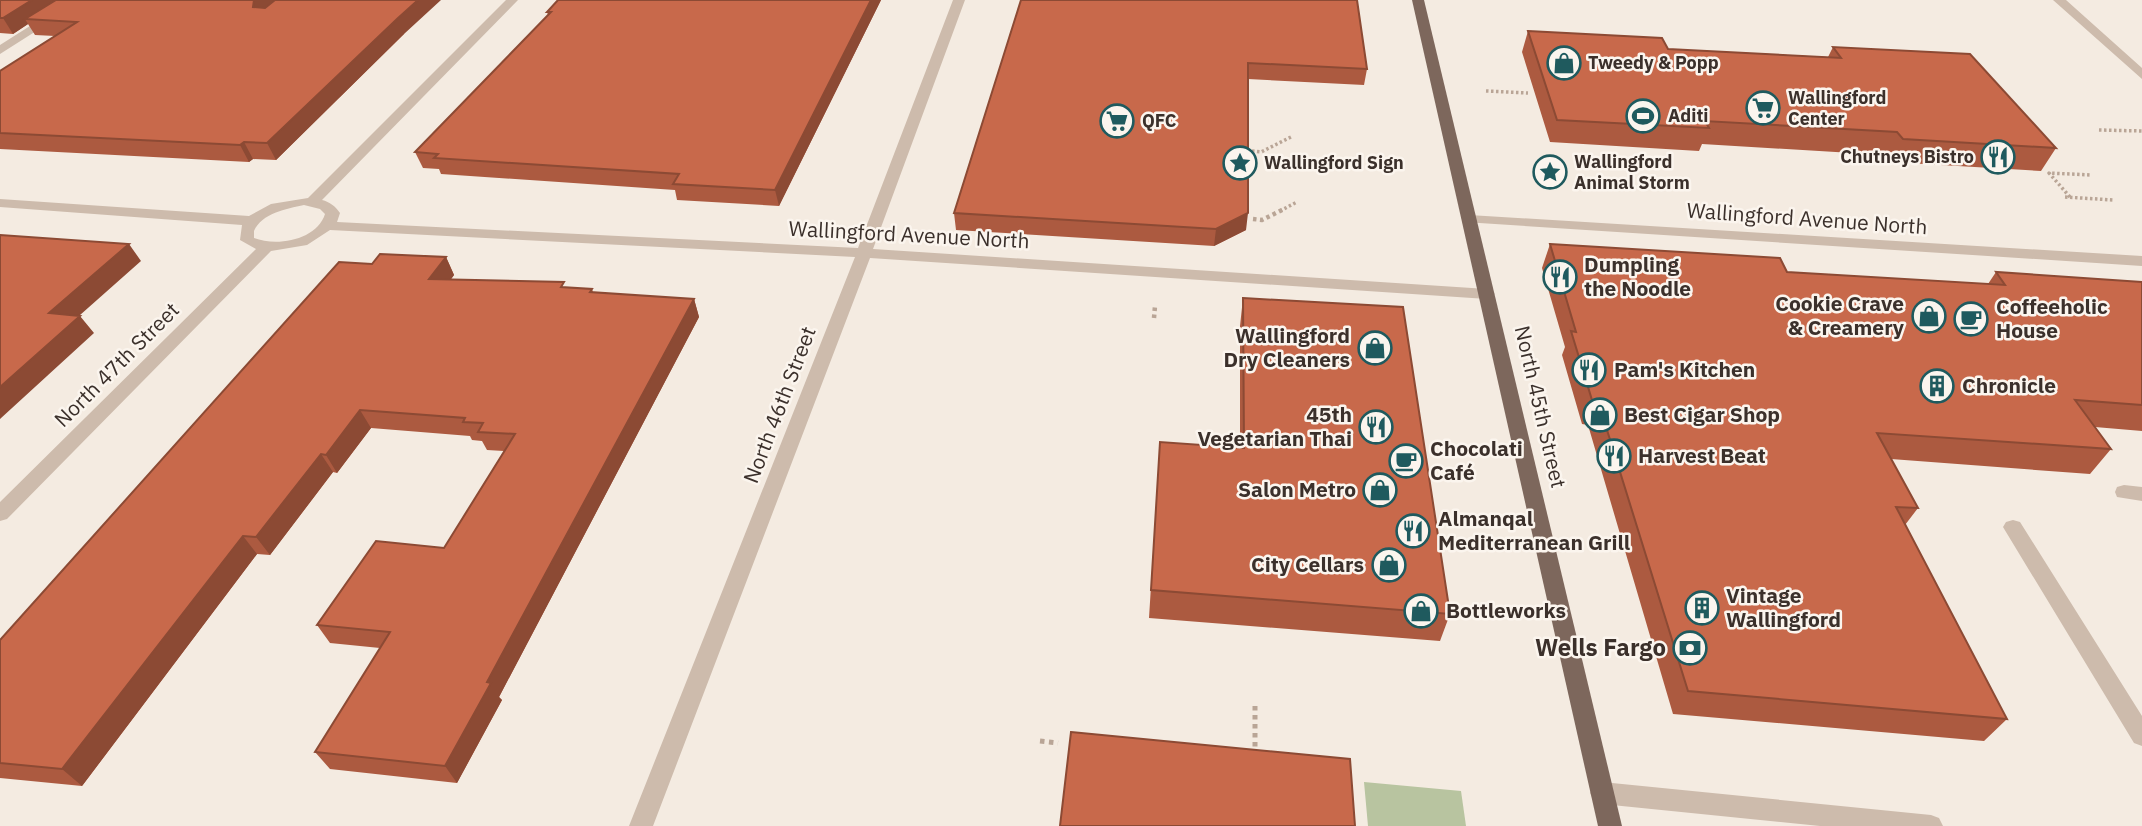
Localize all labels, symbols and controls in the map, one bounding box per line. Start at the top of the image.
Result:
shop icon: Tweedy & Popp [1545,44,1583,82]
place label: Tweedy & Popp [1588,51,1719,74]
place label: Wallingford Center [1788,86,1887,130]
supermarket icon: Wallingford Center [1744,89,1782,127]
sports icon: Aditi [1624,97,1662,135]
supermarket icon: QFC [1098,102,1136,140]
place label: Aditi [1668,104,1708,127]
place label: QFC [1142,109,1177,132]
restaurant icon: Chutneys Bistro [1979,138,2017,176]
place icon: Wallingford Sign [1221,144,1259,182]
place label: Chutneys Bistro [1840,145,1974,168]
place label: Wallingford Animal Storm [1574,150,1690,194]
place label: Wallingford Sign [1264,151,1404,174]
place icon: Wallingford Animal Storm [1531,153,1569,191]
street label: Wallingford Avenue North [1686,196,1928,240]
street label: Wallingford Avenue North [788,214,1030,254]
place label: Dumpling the Noodle [1584,250,1691,302]
restaurant icon: Dumpling the Noodle [1541,258,1579,296]
place label: Cookie Crave & Creamery [1775,289,1905,341]
place label: Coffeeholic House [1996,292,2108,344]
street label: North 47th Street [48,296,185,433]
shop icon: Cookie Crave & Creamery [1910,297,1948,335]
cafe icon: Coffeeholic House [1952,300,1990,338]
place label: Wallingford Dry Cleaners [1223,321,1350,373]
street label: North 46th Street [736,322,822,487]
street label: North 45th Street [1509,323,1573,491]
shop icon: Wallingford Dry Cleaners [1356,329,1394,367]
restaurant icon: Pam's Kitchen [1570,351,1608,389]
place label: Pam's Kitchen [1614,355,1755,383]
building icon: Chronicle [1918,367,1956,405]
place label: Chronicle [1962,371,2056,399]
shop icon: Best Cigar Shop [1581,396,1619,434]
place label: 45th Vegetarian Thai [1197,400,1352,452]
place label: Best Cigar Shop [1624,400,1780,428]
restaurant icon: 45th Vegetarian Thai [1357,408,1395,446]
place label: Chocolati Café [1430,434,1523,486]
restaurant icon: Harvest Beat [1595,437,1633,475]
place label: Harvest Beat [1638,441,1766,469]
cafe icon: Chocolati Café [1387,442,1425,480]
shop icon: Salon Metro [1361,471,1399,509]
place label: Salon Metro [1238,475,1356,503]
place label: Almanqal Mediterranean Grill [1438,504,1630,556]
restaurant icon: Almanqal Mediterranean Grill [1394,512,1432,550]
shop icon: City Cellars [1370,546,1408,584]
place label: City Cellars [1251,550,1364,578]
place label: Vintage Wallingford [1726,581,1841,633]
building icon: Vintage Wallingford [1683,589,1721,627]
shop icon: Bottleworks [1402,592,1440,630]
place label: Bottleworks [1446,596,1566,624]
bank icon: Wells Fargo [1671,629,1709,667]
place label: Wells Fargo [1535,631,1666,663]

